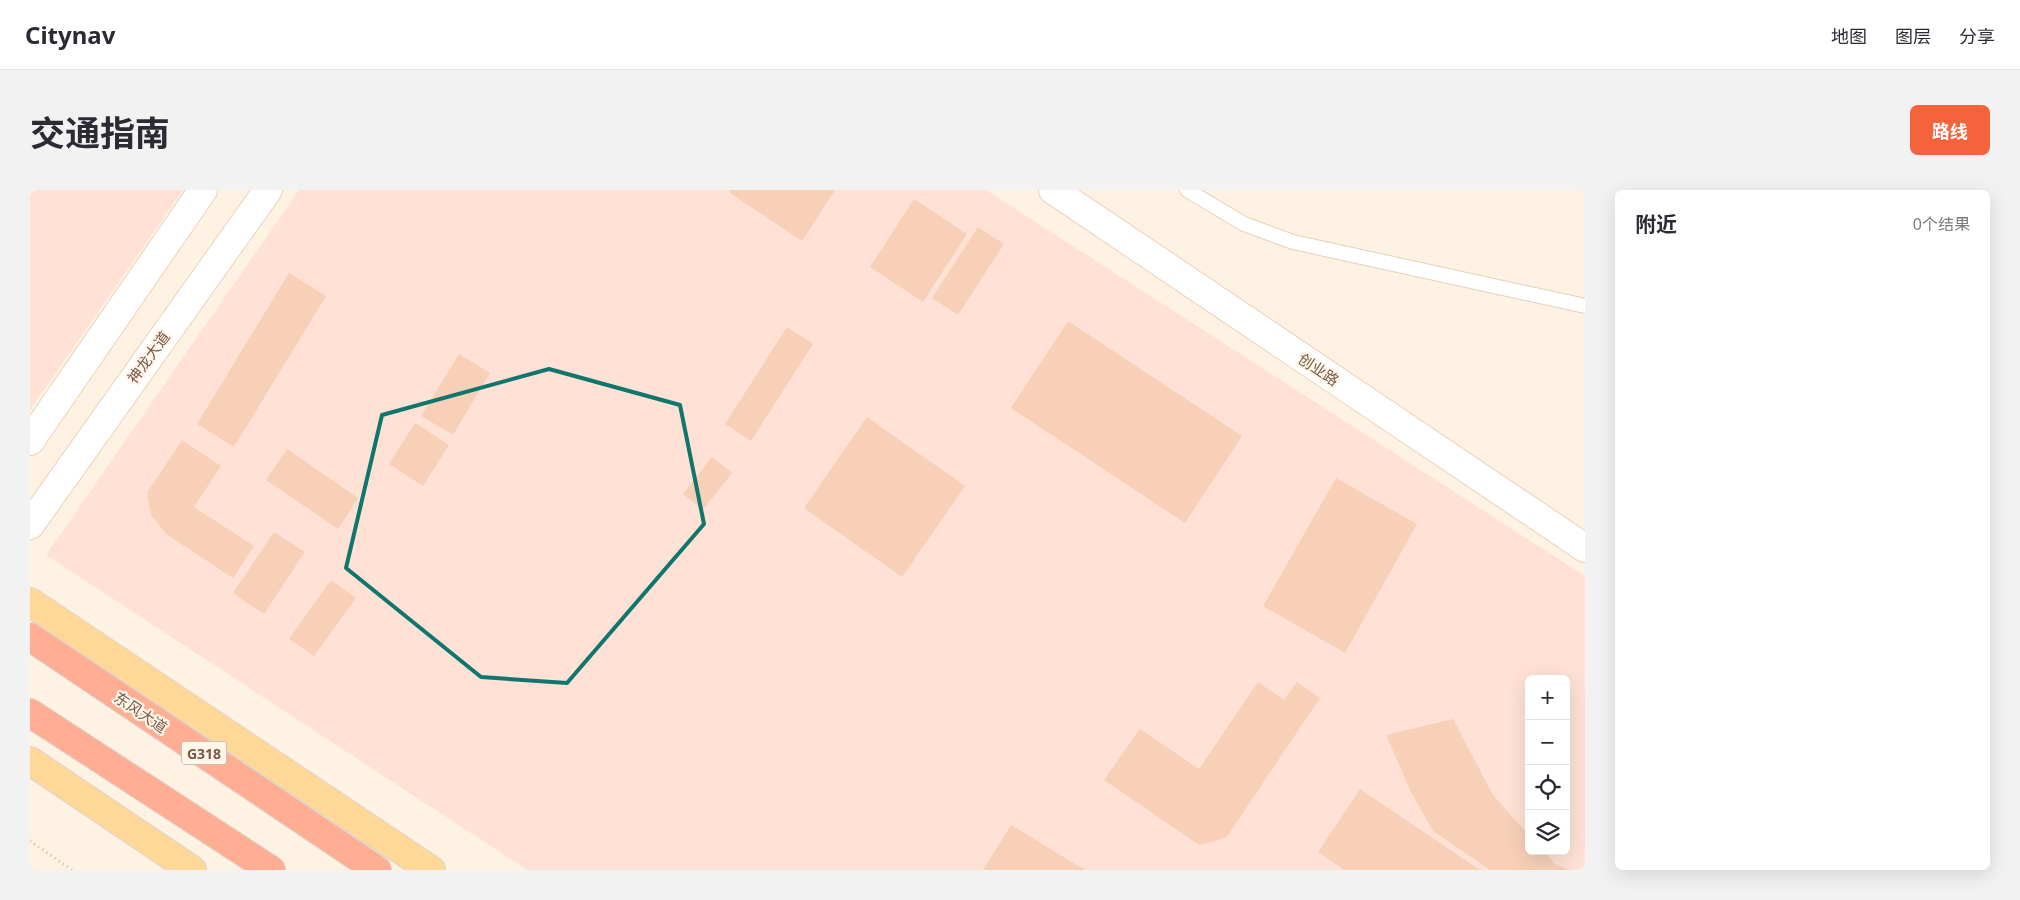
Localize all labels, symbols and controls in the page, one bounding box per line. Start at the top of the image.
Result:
text: Citynav [25,18,115,51]
text: 地图 [1831,24,1867,48]
text: 图层 [1895,24,1931,48]
text: 分享 [1959,24,1995,48]
button: 路线 [1910,105,1990,155]
text: 交通指南 [30,109,170,156]
text: 附近 [1635,210,1677,238]
text: 0个结果 [1913,213,1970,235]
street label: 神龙大道 [122,327,174,387]
street label: 创业路 [1295,348,1343,390]
map controls [1525,675,1570,855]
button: + [1525,675,1570,720]
street label: 东风大道 [111,687,171,737]
button: − [1525,720,1570,765]
road number: G318 [182,742,226,764]
button: locate [1525,765,1570,810]
button: layers [1525,810,1570,855]

